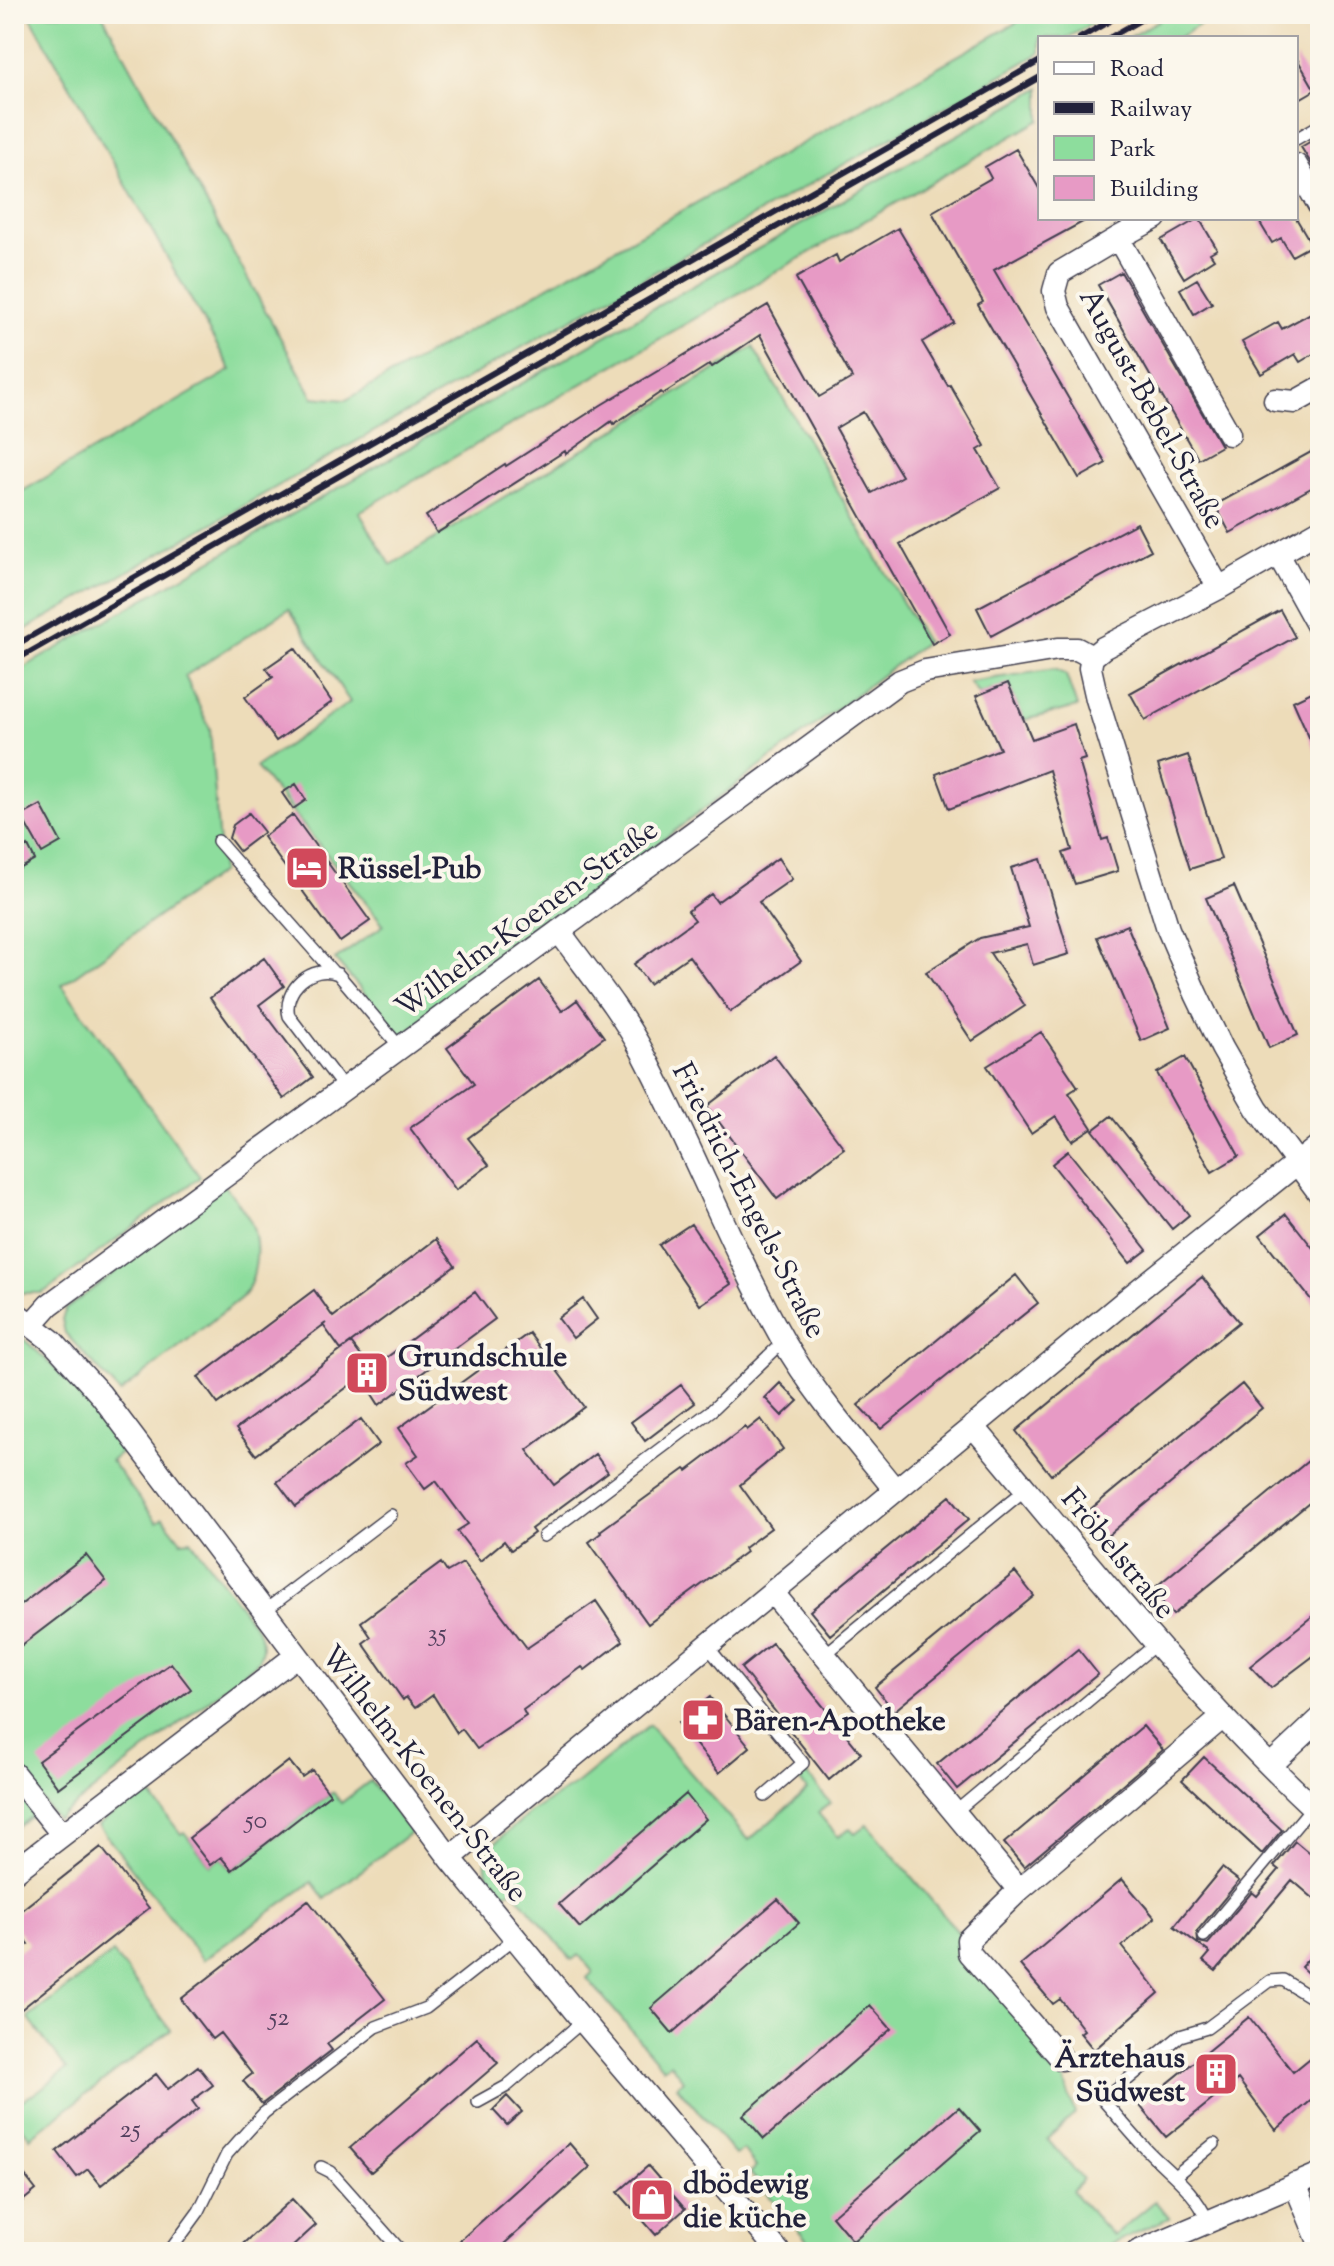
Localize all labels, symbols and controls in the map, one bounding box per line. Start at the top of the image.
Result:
legend [1038,36,1298,220]
text: Road [1110,53,1164,87]
text: Railway [1110,93,1192,127]
text: Park [1110,133,1156,167]
text: Building [1110,173,1199,207]
street label: August-Bebel-Straße [1067,281,1235,537]
street label: Wilhelm-Koenen-Straße [387,810,668,1030]
hotel icon: Rüssel-Pub [283,844,331,892]
place label: Rüssel-Pub [338,849,482,892]
street label: Friedrich-Engels-Straße [660,1056,836,1346]
place label: Grundschule Südwest [398,1337,567,1414]
building icon: Grundschule Südwest [343,1349,391,1397]
street label: Fröbelstraße [1049,1480,1185,1629]
house number: 35 [427,1616,447,1653]
street label: Wilhelm-Koenen-Straße [309,1637,537,1912]
pharmacy icon: Bären-Apotheke [679,1696,727,1744]
place label: Bären-Apotheke [734,1701,946,1744]
house number: 50 [243,1803,267,1840]
house number: 52 [266,2000,290,2037]
place label: Ärztehaus Südwest [1054,2038,1186,2115]
building icon: Ärztehaus Südwest [1192,2050,1240,2098]
house number: 25 [119,2112,141,2149]
place label: dbödewig die küche [683,2164,809,2241]
shop icon: dbödewig die küche [628,2176,676,2224]

